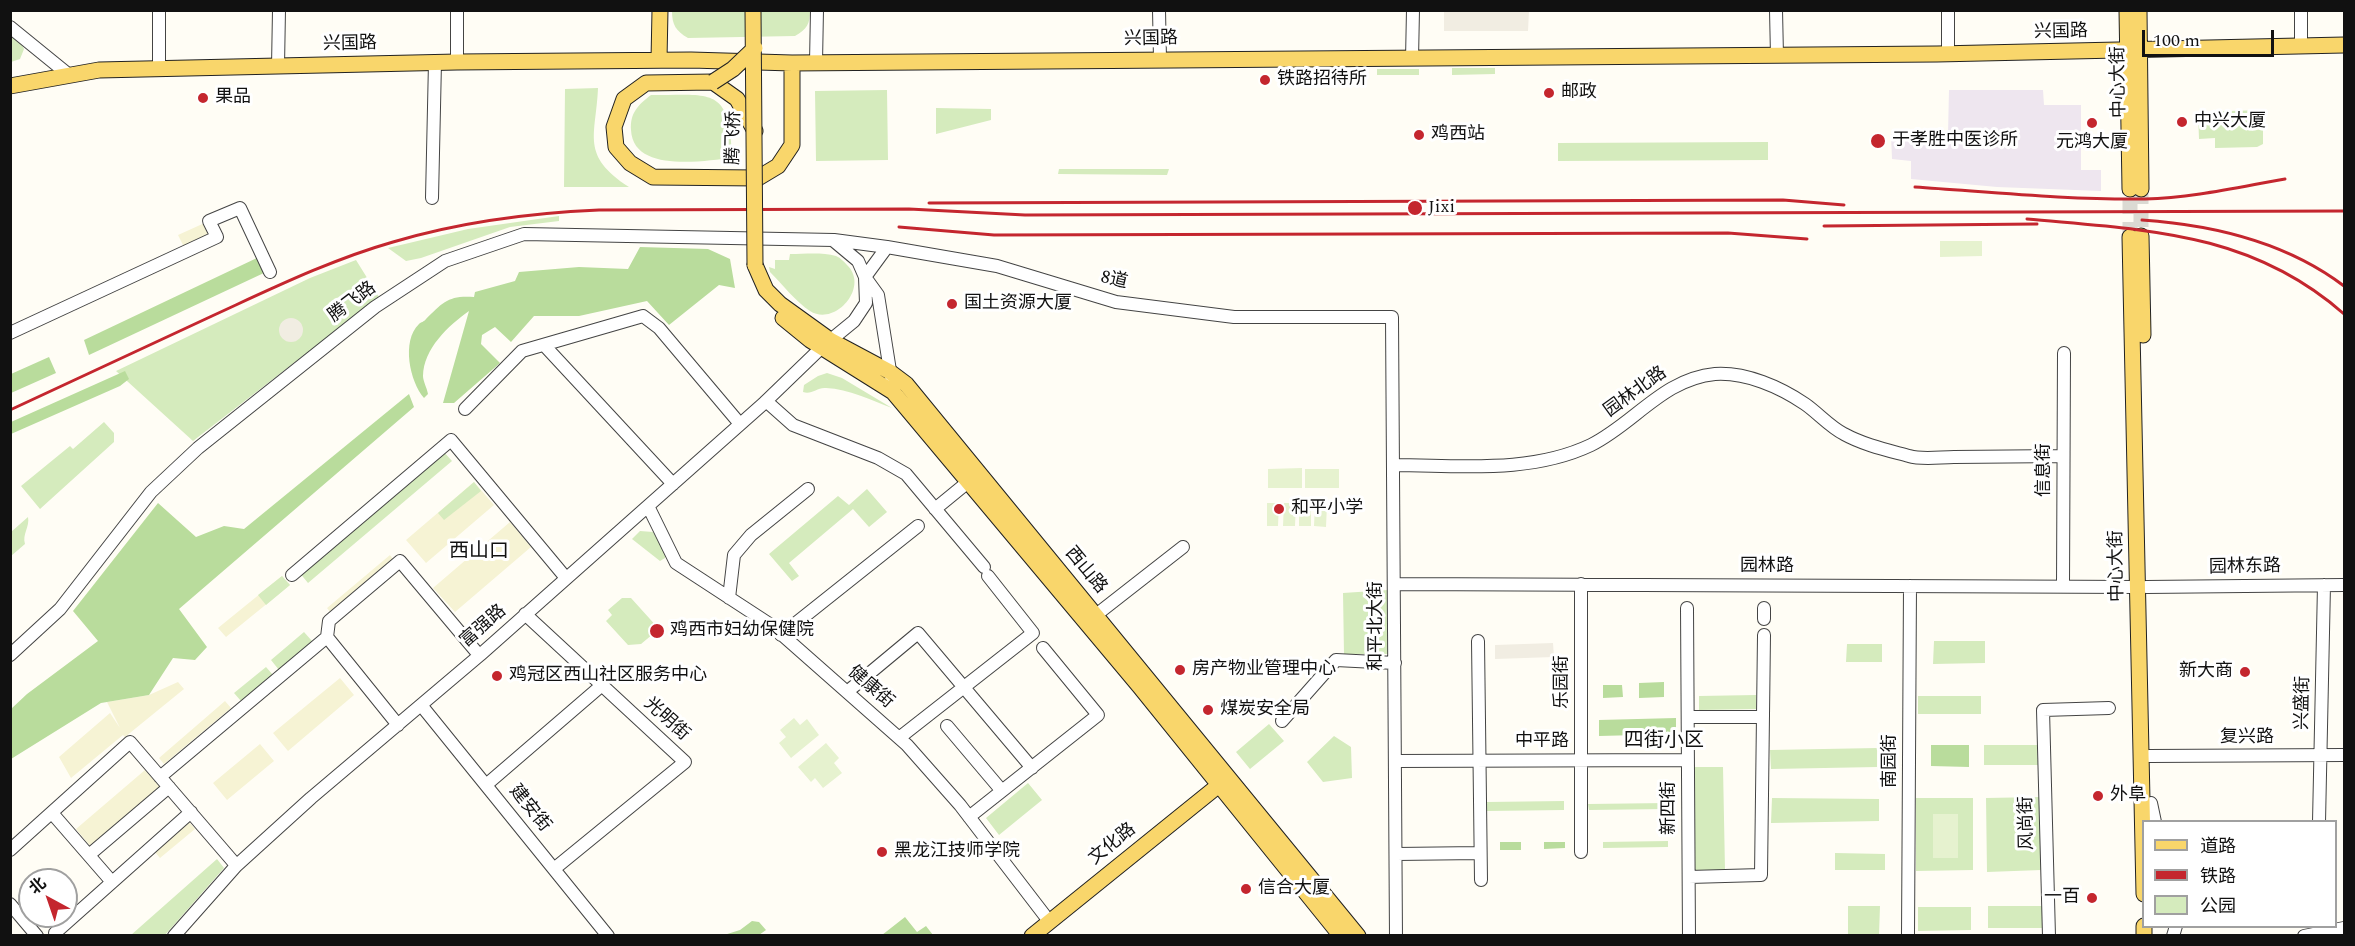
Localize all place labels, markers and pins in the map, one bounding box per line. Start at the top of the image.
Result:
place label: 铁路招待所 [1277,69,1367,91]
marker: 铁路招待所 [1258,73,1272,87]
place label: 邮政 [1561,82,1597,104]
marker: 邮政 [1542,86,1556,100]
place label: 果品 [215,87,251,109]
marker: 果品 [196,91,210,105]
place label: 中兴大厦 [2194,111,2266,133]
marker: 中兴大厦 [2175,115,2189,129]
marker: 元鸿大厦 [2085,116,2099,130]
place label: 鸡西站 [1431,124,1485,146]
marker: 鸡西站 [1412,128,1426,142]
place label: 于孝胜中医诊所 [1892,130,2018,152]
marker: 于孝胜中医诊所 [1869,132,1887,150]
place label: 元鸿大厦 [2056,132,2128,154]
place label: Jixi [1428,197,1455,219]
marker: Jixi [1406,199,1424,217]
place label: 国土资源大厦 [964,293,1072,315]
marker: 国土资源大厦 [945,297,959,311]
place label: 和平小学 [1291,498,1363,520]
marker: 和平小学 [1272,502,1286,516]
place label: 鸡西市妇幼保健院 [670,620,814,642]
marker: 鸡西市妇幼保健院 [648,622,666,640]
place label: 房产物业管理中心 [1192,659,1336,681]
place label: 新大商 [2179,661,2233,683]
marker: 房产物业管理中心 [1173,663,1187,677]
place label: 鸡冠区西山社区服务中心 [509,665,707,687]
marker: 新大商 [2238,665,2252,679]
marker: 鸡冠区西山社区服务中心 [490,669,504,683]
place label: 煤炭安全局 [1220,699,1310,721]
marker: 煤炭安全局 [1201,703,1215,717]
place label: 外阜 [2110,785,2146,807]
marker: 外阜 [2091,789,2105,803]
place label: 黑龙江技师学院 [894,841,1020,863]
marker: 黑龙江技师学院 [875,845,889,859]
place label: 信合大厦 [1258,878,1330,900]
marker: 信合大厦 [1239,882,1253,896]
place label: 一百 [2044,887,2080,909]
marker: 一百 [2085,891,2099,905]

